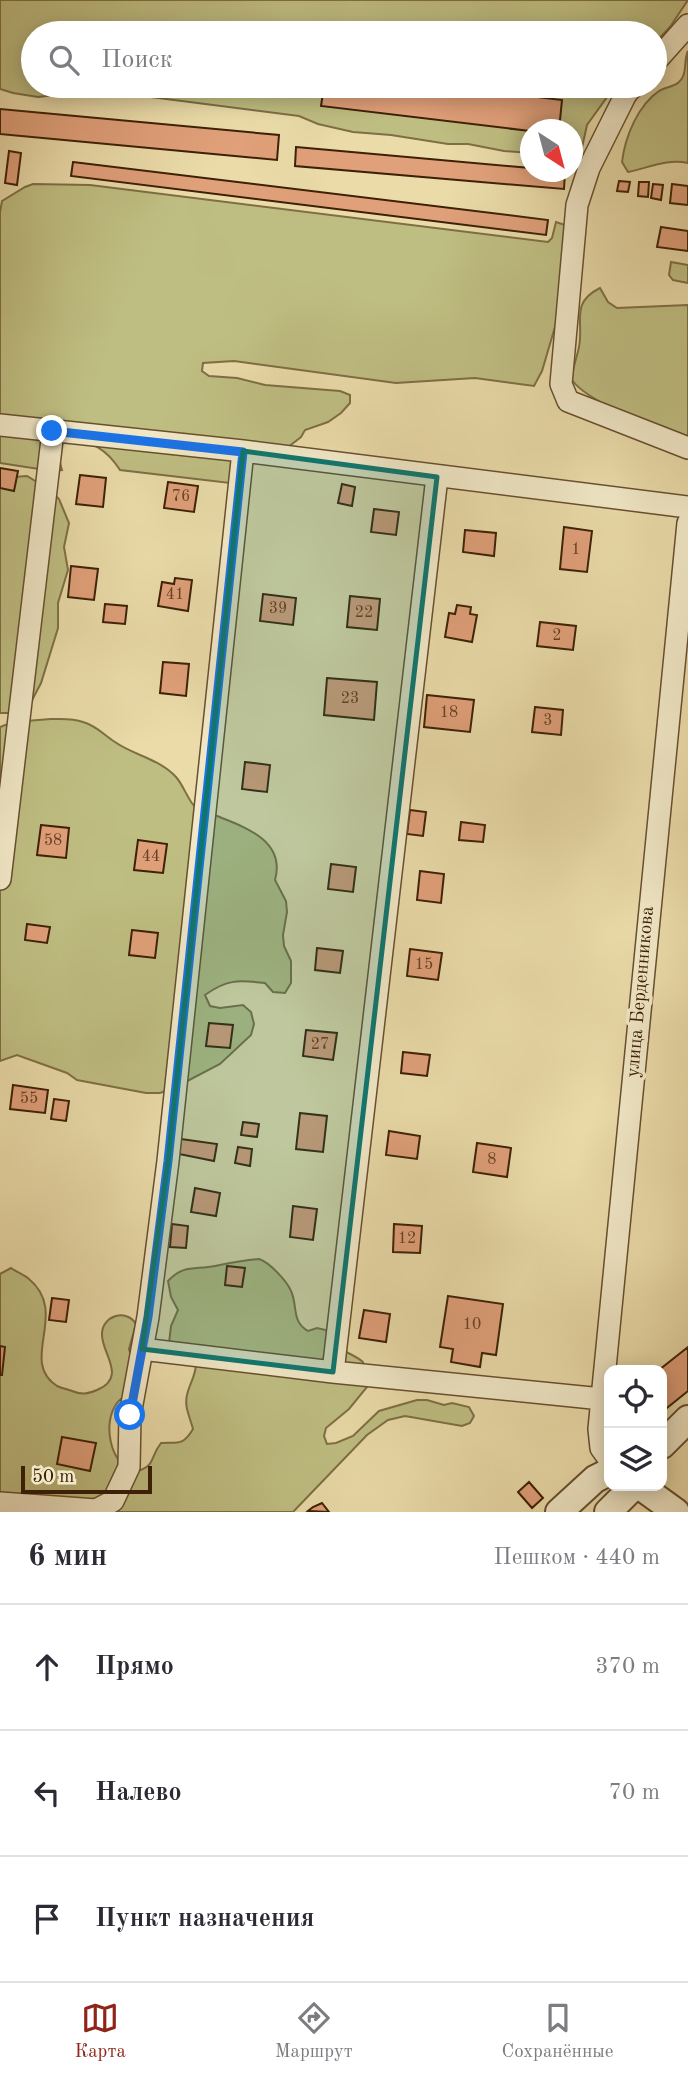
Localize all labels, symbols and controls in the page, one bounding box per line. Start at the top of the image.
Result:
search box [21,21,667,98]
icon: search [45,41,83,79]
text: Поиск [101,47,173,73]
north arrow [520,119,583,182]
route end [36,415,67,446]
house number: 76 [172,489,190,505]
house number: 1 [571,542,581,558]
house number: 41 [166,587,184,603]
house number: 39 [269,601,287,617]
house number: 22 [355,605,373,621]
house number: 2 [552,628,562,644]
house number: 23 [341,691,359,707]
house number: 18 [440,705,458,721]
house number: 3 [543,713,553,729]
house number: 58 [44,833,62,849]
house number: 44 [142,849,160,865]
street label: улица Берденникова [624,905,658,1079]
house number: 15 [415,957,433,973]
house number: 27 [311,1037,329,1053]
house number: 55 [20,1091,38,1107]
house number: 8 [487,1152,497,1168]
house number: 12 [398,1231,416,1247]
house number: 10 [463,1317,481,1333]
map controls [604,1365,667,1491]
button: locate [604,1365,667,1428]
route start [114,1399,145,1430]
button: layers [604,1428,667,1491]
scale bar [21,1463,152,1495]
text: 50 m [32,1468,74,1487]
text: 6 мин [28,1542,107,1572]
text: Пешком · 440 m [494,1546,660,1569]
icon: ahead [28,1648,66,1686]
text: Прямо [95,1654,174,1680]
text: 370 m [595,1655,660,1678]
icon: left [28,1774,66,1812]
text: Налево [95,1780,182,1806]
text: 70 m [609,1781,660,1804]
icon: arrive [28,1900,66,1938]
text: Пункт назначения [95,1906,314,1932]
tab: Карта [74,1999,126,2064]
tab: Маршрут [275,1999,353,2064]
tab: Сохранённые [502,1999,614,2064]

